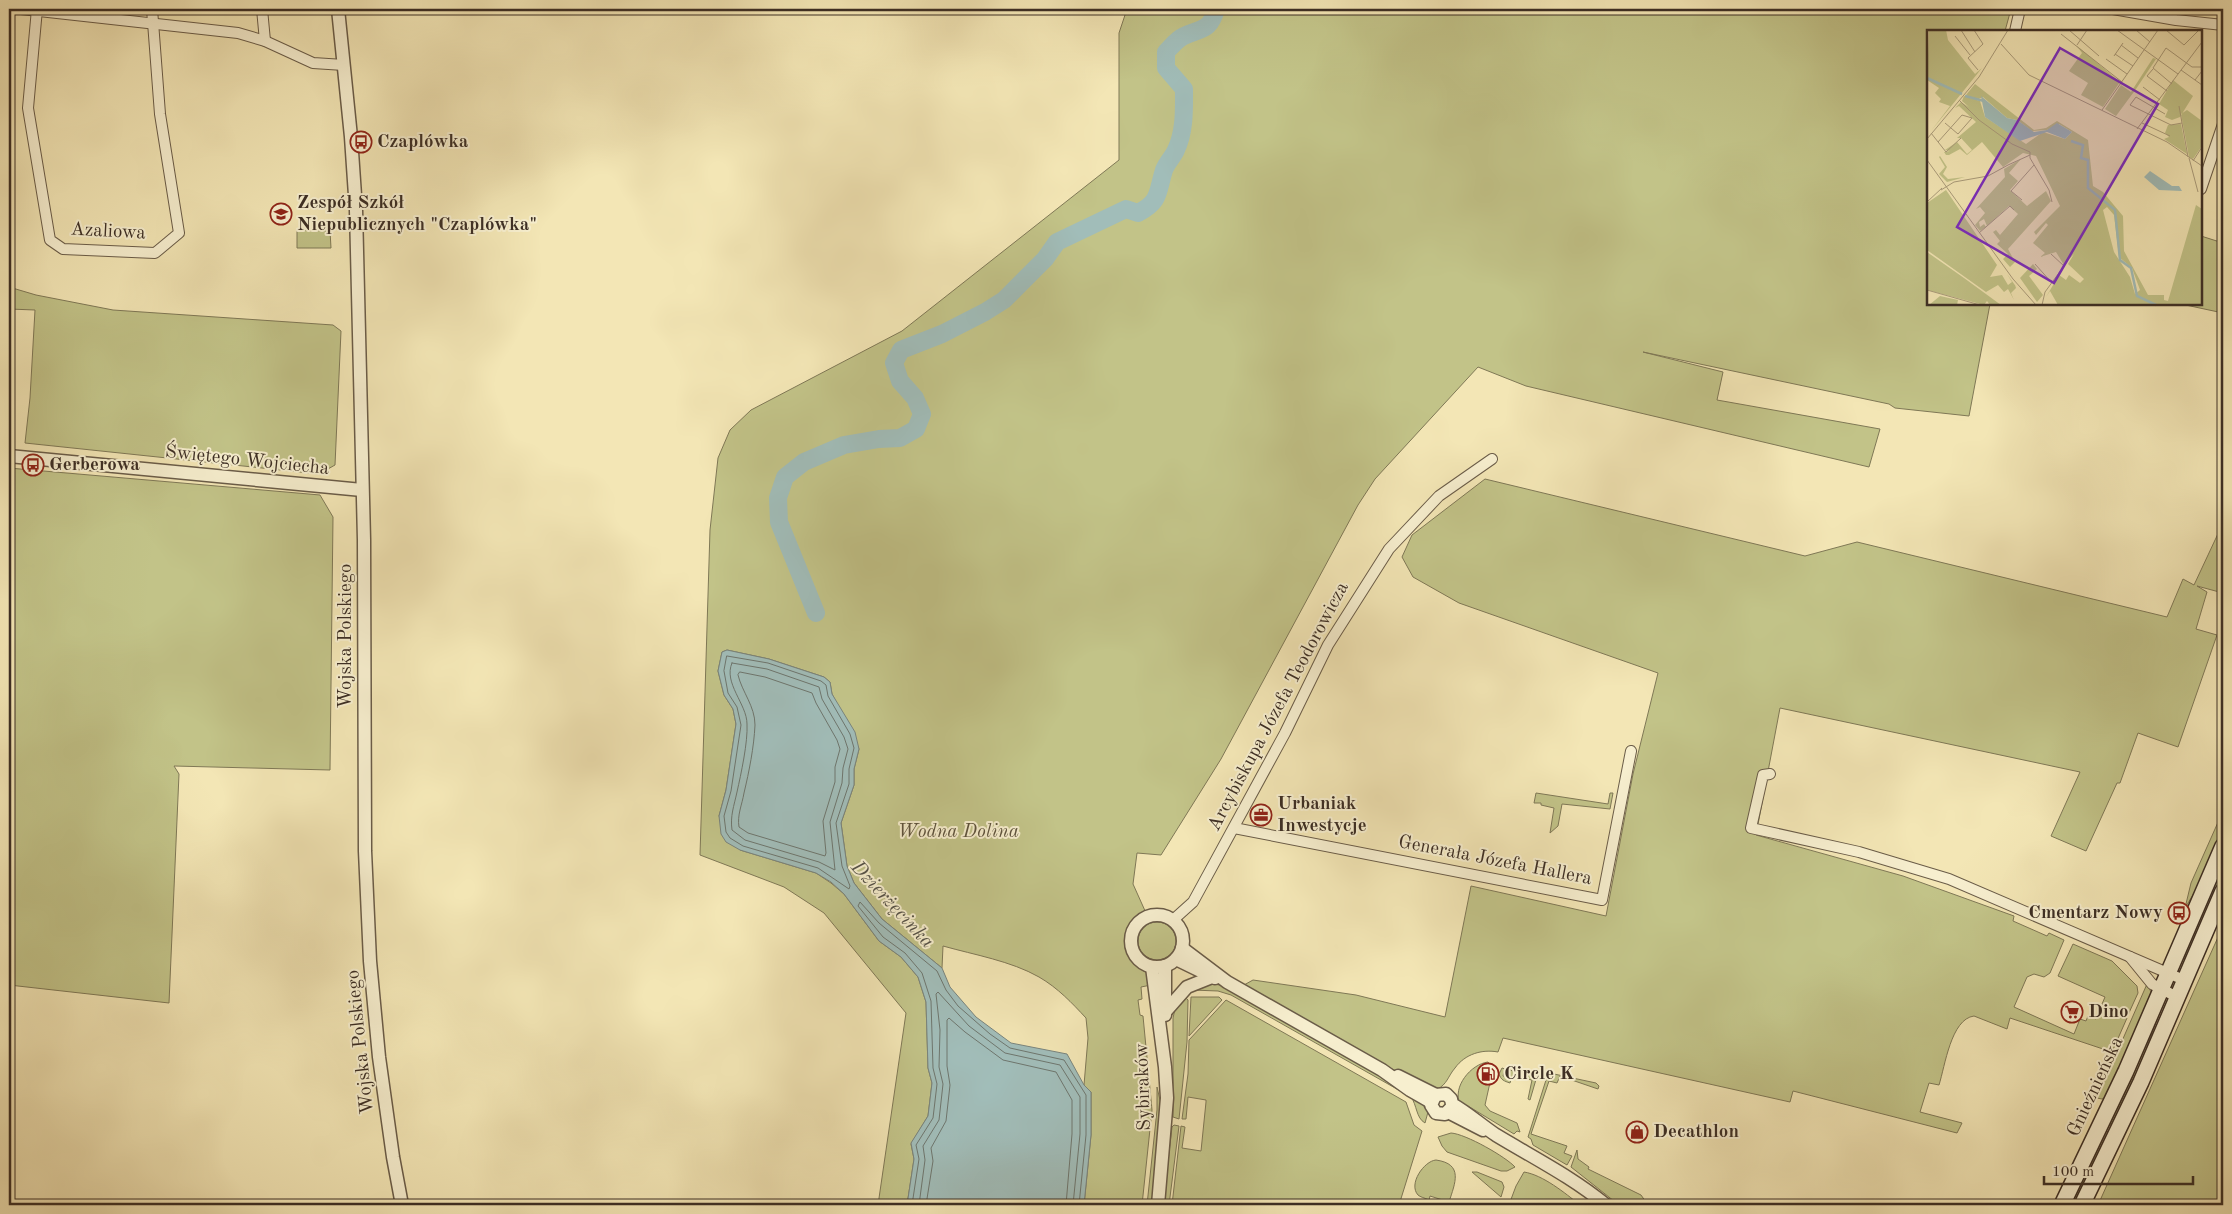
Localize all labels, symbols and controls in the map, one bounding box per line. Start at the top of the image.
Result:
inset map [1927,30,2202,305]
bus stop icon: Czaplówka [349,130,373,154]
place label: Czaplówka [377,133,469,152]
place label: Zespół Szkół Niepublicznych "Czaplówka" [297,194,537,235]
school or university icon: Zespół Szkół Niepublicznych "Czaplówka" [269,202,293,226]
street label: Azaliowa [70,221,147,243]
street label: Świętego Wojciecha [164,438,331,479]
bus stop icon: Gerberowa [21,453,45,477]
place label: Gerberowa [49,456,140,475]
street label: Wojska Polskiego [337,564,356,708]
street label: Arcybiskupa Józefa Teodorowicza [1205,579,1353,835]
place label: Urbaniak Inwestycje [1277,795,1367,836]
office icon: Urbaniak Inwestycje [1249,803,1273,827]
park label: Wodna Dolina [897,823,1019,842]
street label: Generała Józefa Hallera [1397,833,1594,889]
water label: Dzierżęcinka [846,857,937,953]
bus stop icon: Cmentarz Nowy [2167,901,2191,925]
place label: Cmentarz Nowy [2028,904,2163,923]
street label: Wojska Polskiego [344,969,378,1115]
supermarket icon: Dino [2060,1000,2084,1024]
place label: Dino [2088,1003,2129,1022]
street label: Gnieźnieńska [2065,1033,2128,1140]
street label: Sybiraków [1133,1043,1155,1131]
fuel station icon: Circle K [1476,1062,1500,1086]
place label: Circle K [1504,1065,1574,1084]
shop icon: Decathlon [1625,1120,1649,1144]
place label: Decathlon [1653,1123,1739,1142]
scale bar [2044,1154,2193,1186]
text: 100 m [2052,1165,2094,1180]

